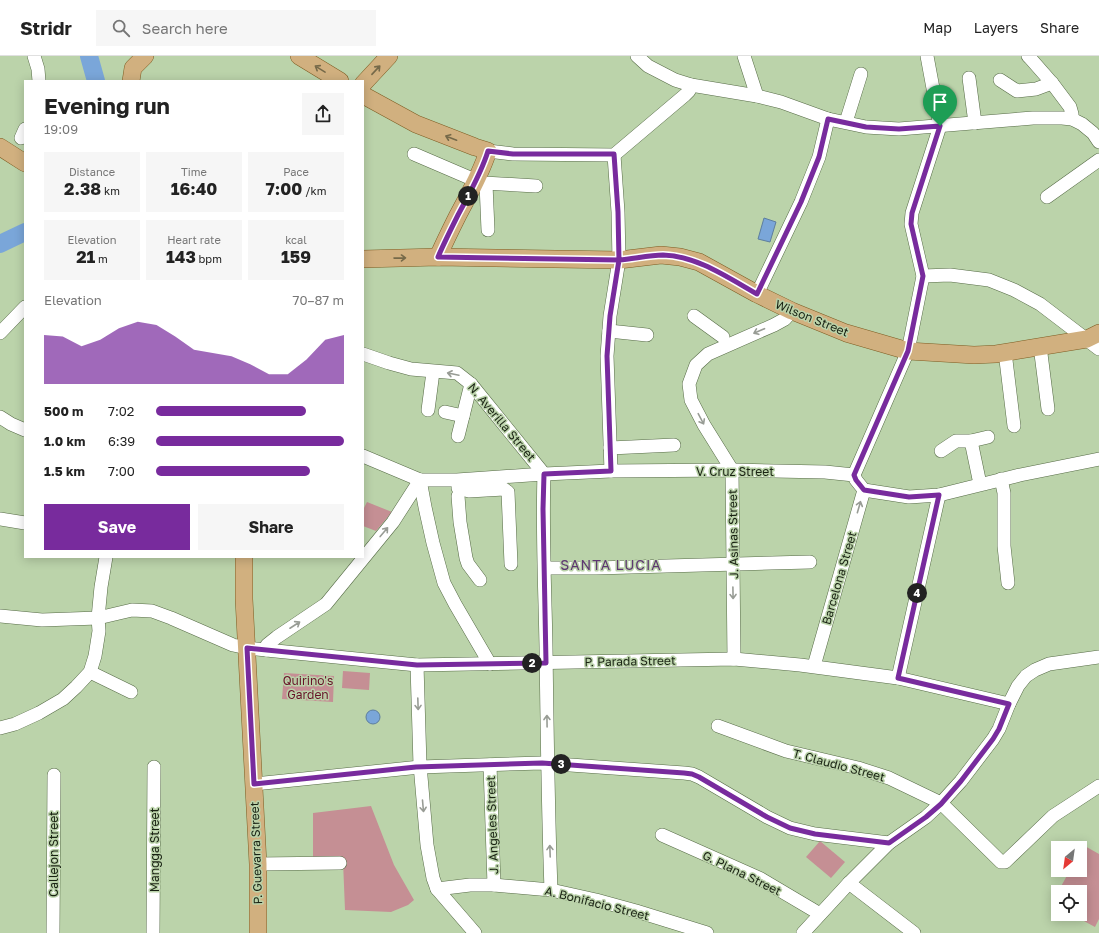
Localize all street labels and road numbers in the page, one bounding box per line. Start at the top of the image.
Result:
street label: Wilson Street [773,296,851,340]
street label: N. Averilla Street [465,380,539,464]
street label: V. Cruz Street [696,464,774,479]
street label: J. Asinas Street [725,489,741,579]
street label: Barcelona Street [818,529,860,626]
street label: P. Parada Street [584,653,676,669]
street label: T. Claudio Street [791,745,887,785]
street label: J. Angeles Street [483,775,501,874]
street label: P. Guevarra Street [247,801,265,905]
street label: Mangga Street [147,808,162,892]
street label: Callejon Street [46,811,61,897]
street label: G. Plana Street [700,847,784,899]
street label: A. Bonifacio Street [543,883,651,923]

